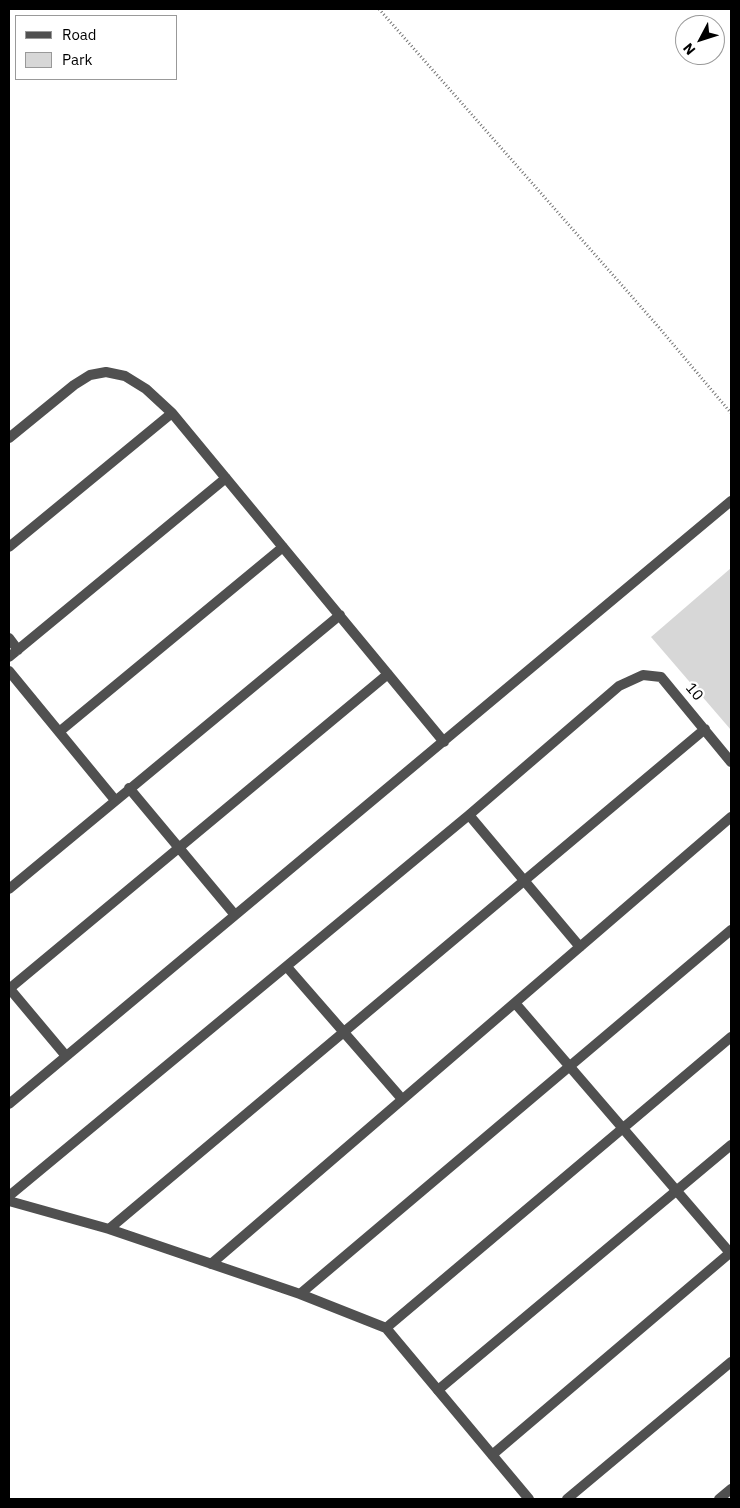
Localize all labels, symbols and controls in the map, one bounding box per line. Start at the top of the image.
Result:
legend [15,15,178,80]
north arrow [675,15,725,65]
text: Road [62,25,97,44]
text: N [679,39,699,59]
text: Park [62,50,92,69]
street label: 10 [681,679,707,705]

